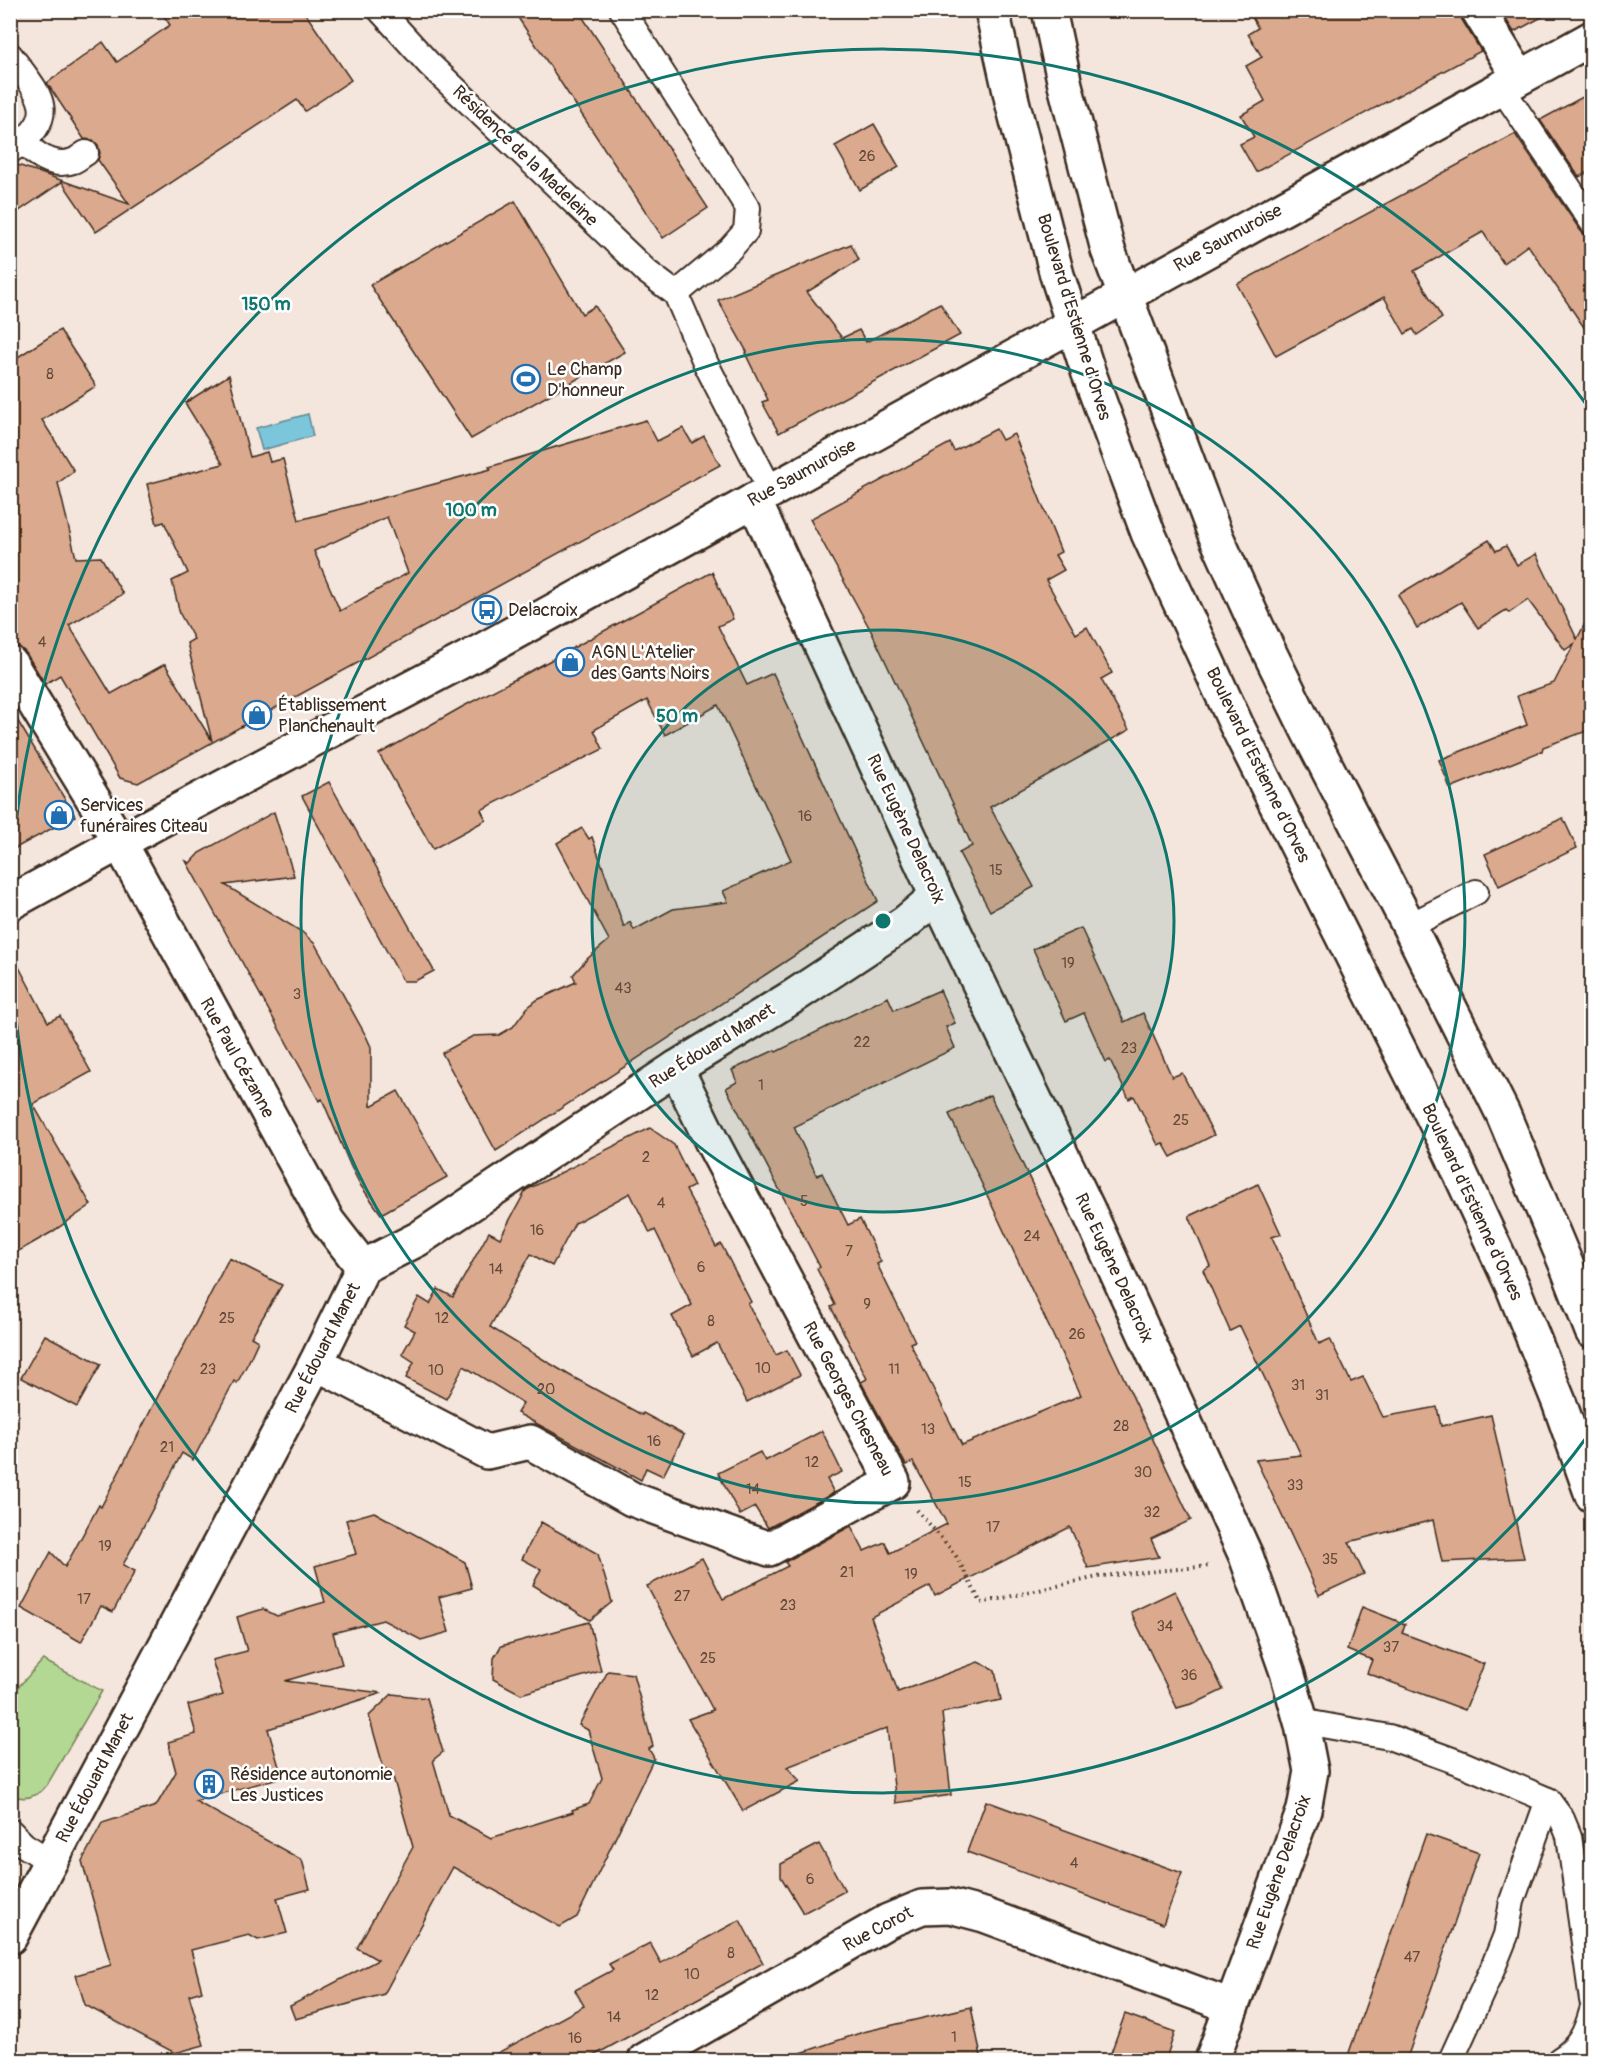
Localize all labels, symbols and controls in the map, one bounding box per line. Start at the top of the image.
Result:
street label: Résidence de la Madeleine [447,80,603,232]
house number: 26 [858,147,876,166]
street label: Rue Saumuroise [1170,199,1286,277]
street label: Boulevard d'Estienne d'Orves [1032,211,1116,423]
text: 150 m [242,293,291,316]
place label: Le Champ D'honneur [547,358,625,402]
sports icon: Le Champ D'honneur [510,363,542,395]
house number: 8 [46,365,54,384]
street label: Rue Saumuroise [744,434,860,512]
text: 100 m [445,499,497,522]
bus stop icon: Delacroix [471,594,503,626]
place label: Delacroix [508,599,578,622]
house number: 4 [38,633,47,652]
place label: AGN L'Atelier des Gants Noirs [591,641,709,685]
shop icon: AGN L'Atelier des Gants Noirs [554,646,586,678]
street label: Boulevard d'Estienne d'Orves [1201,664,1315,866]
place label: Établissement Planchenault [278,694,387,738]
shop icon: Établissement Planchenault [241,699,273,731]
text: 50 m [656,705,698,728]
street label: Rue Eugène Delacroix [861,751,951,907]
place label: Services funéraires Citeau [80,794,208,838]
shop icon: Services funéraires Citeau [43,799,75,831]
house number: 16 [798,807,812,826]
house number: 15 [989,861,1003,880]
centre of rings [873,911,893,931]
house number: 19 [1061,954,1075,973]
house number: 43 [614,979,632,998]
house number: 3 [293,985,301,1004]
street label: Rue Paul Cézanne [194,994,280,1122]
street label: Rue Édouard Manet [645,998,780,1094]
house number: 22 [854,1033,870,1052]
house number: 23 [1121,1039,1137,1058]
house number: 1 [758,1076,764,1095]
street label: Boulevard d'Estienne d'Orves [1416,1100,1528,1304]
house number: 25 [1173,1111,1189,1130]
house number: 2 [642,1148,650,1167]
street label: Rue Eugène Delacroix [1069,1190,1159,1346]
house number: 5 [800,1192,808,1211]
house number: 4 [657,1194,666,1213]
house number: 16 [530,1221,544,1240]
house number: 24 [1023,1227,1041,1246]
house number: 7 [845,1242,853,1261]
house number: 6 [697,1258,705,1277]
house number: 14 [489,1260,504,1279]
street label: Rue Édouard Manet [280,1278,366,1417]
house number: 9 [863,1295,871,1314]
house number: 25 [219,1309,235,1328]
house number: 12 [435,1309,449,1328]
house number: 8 [707,1312,715,1331]
street label: Rue Georges Chesneau [798,1318,898,1480]
house number: 26 [1068,1325,1086,1344]
house number: 10 [755,1359,771,1378]
house number: 23 [200,1360,216,1379]
house number: 11 [888,1360,900,1379]
house number: 10 [428,1361,444,1380]
house number: 31 [1291,1376,1305,1395]
house number: 20 [537,1380,555,1399]
house number: 31 [1315,1386,1329,1405]
house number: 28 [1113,1417,1129,1436]
house number: 13 [921,1420,935,1439]
house number: 16 [647,1432,661,1451]
house number: 21 [160,1438,174,1457]
house number: 12 [805,1453,819,1472]
house number: 30 [1134,1463,1152,1482]
house number: 15 [958,1473,972,1492]
house number: 33 [1287,1476,1303,1495]
house number: 14 [746,1480,761,1499]
house number: 32 [1144,1503,1160,1522]
house number: 17 [986,1518,1000,1537]
house number: 19 [98,1537,112,1556]
house number: 35 [1322,1550,1338,1569]
house number: 21 [840,1563,854,1582]
house number: 19 [904,1565,918,1584]
house number: 27 [674,1587,690,1606]
house number: 17 [77,1590,91,1609]
house number: 23 [780,1596,796,1615]
house number: 34 [1156,1617,1174,1636]
house number: 37 [1383,1638,1399,1657]
house number: 25 [700,1649,716,1668]
house number: 36 [1180,1666,1198,1685]
street label: Rue Édouard Manet [51,1708,139,1847]
place label: Résidence autonomie Les Justices [230,1763,393,1807]
building icon: Résidence autonomie Les Justices [193,1768,225,1800]
street label: Rue Eugène Delacroix [1242,1792,1316,1952]
house number: 4 [1070,1854,1079,1873]
house number: 6 [806,1870,814,1889]
street label: Rue Corot [839,1901,918,1957]
house number: 8 [727,1944,735,1963]
house number: 47 [1404,1948,1420,1967]
house number: 10 [684,1965,700,1984]
house number: 12 [645,1986,659,2005]
house number: 14 [607,2008,622,2027]
house number: 1 [951,2028,957,2047]
house number: 16 [568,2029,582,2048]

